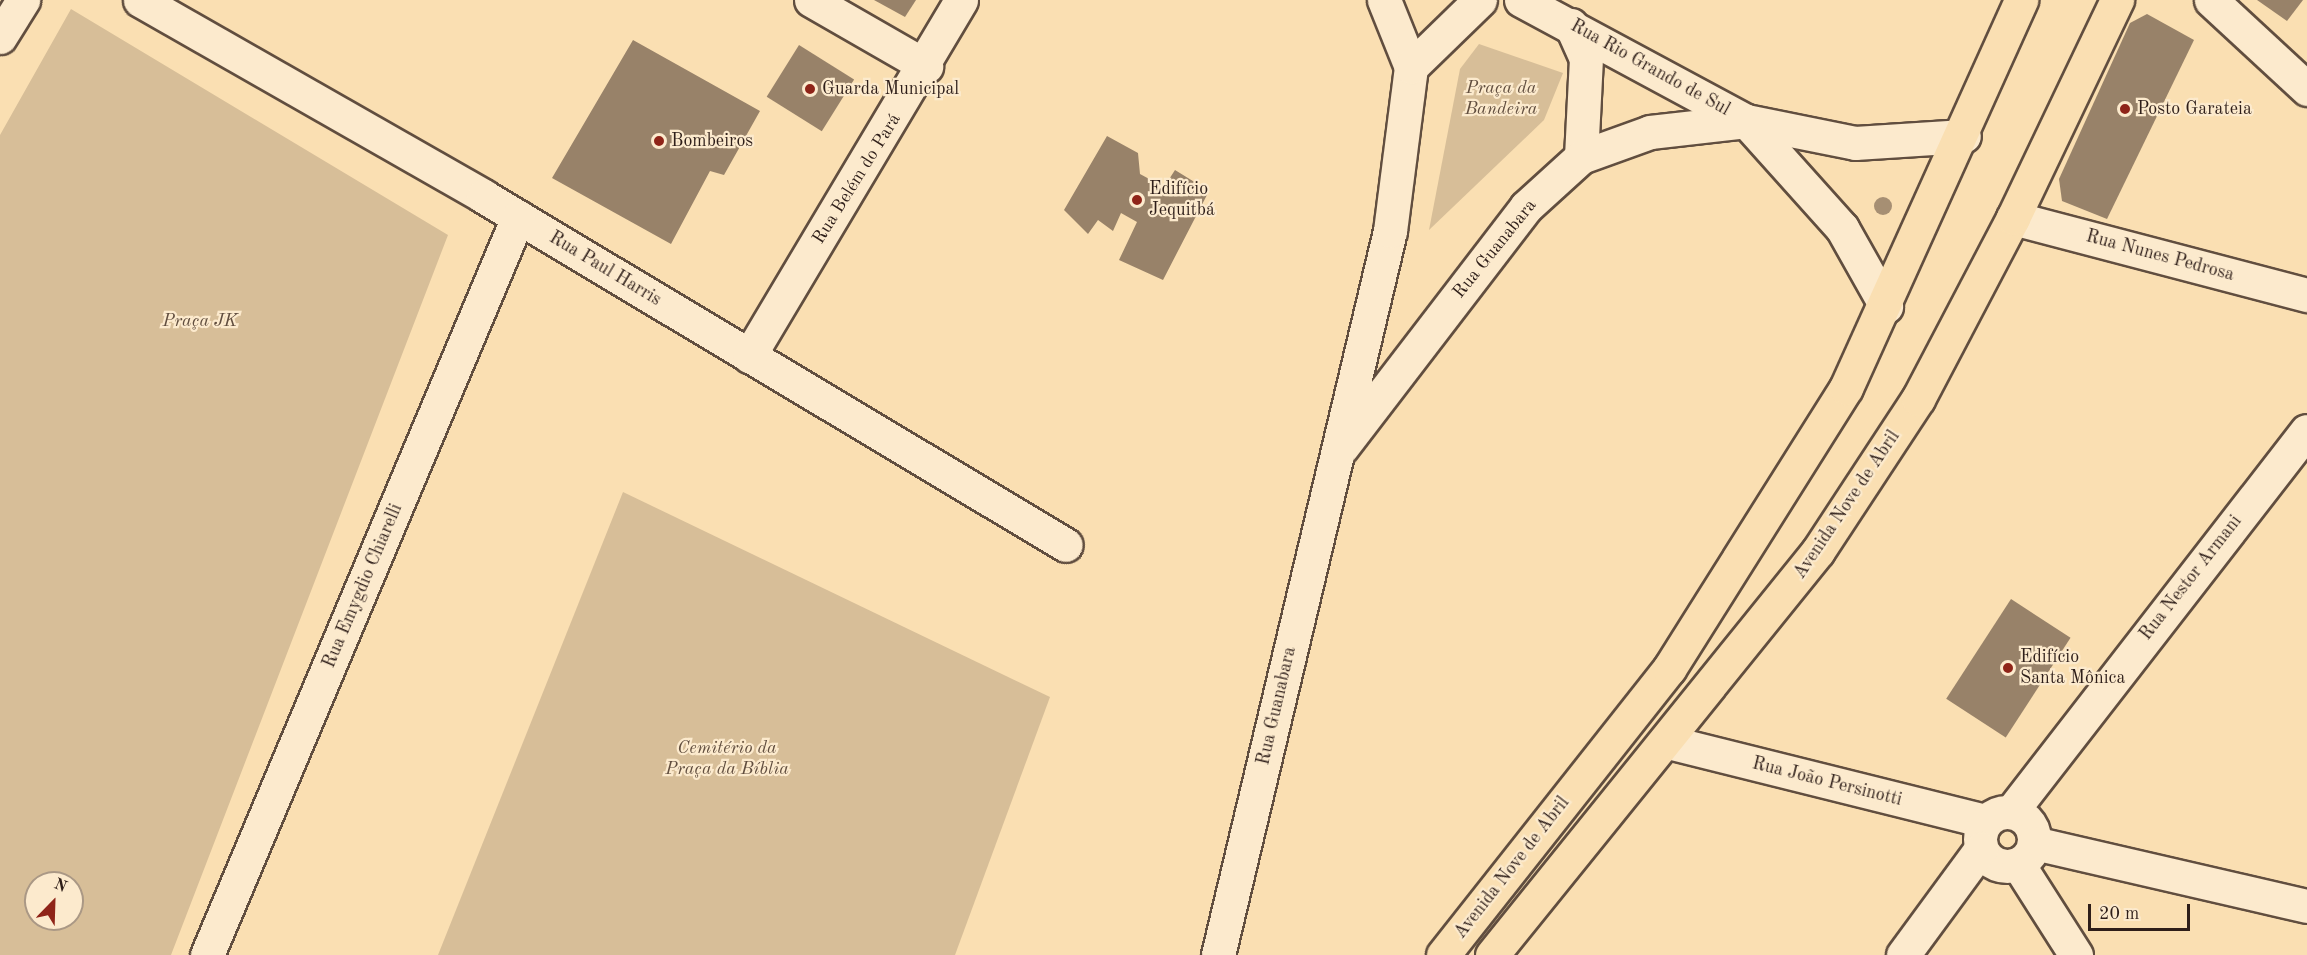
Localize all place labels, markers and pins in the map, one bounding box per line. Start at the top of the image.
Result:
place label: Guarda Municipal [822,78,959,100]
marker: Guarda Municipal [803,82,817,96]
place label: Posto Garateia [2137,98,2252,120]
marker: Posto Garateia [2118,102,2132,116]
place label: Bombeiros [671,130,753,152]
marker: Bombeiros [652,134,666,148]
place label: Edifício Jequitbá [1149,179,1215,222]
marker: Edifício Jequitbá [1130,193,1144,207]
place label: Edifício Santa Mônica [2020,647,2125,690]
marker: Edifício Santa Mônica [2001,661,2015,675]

